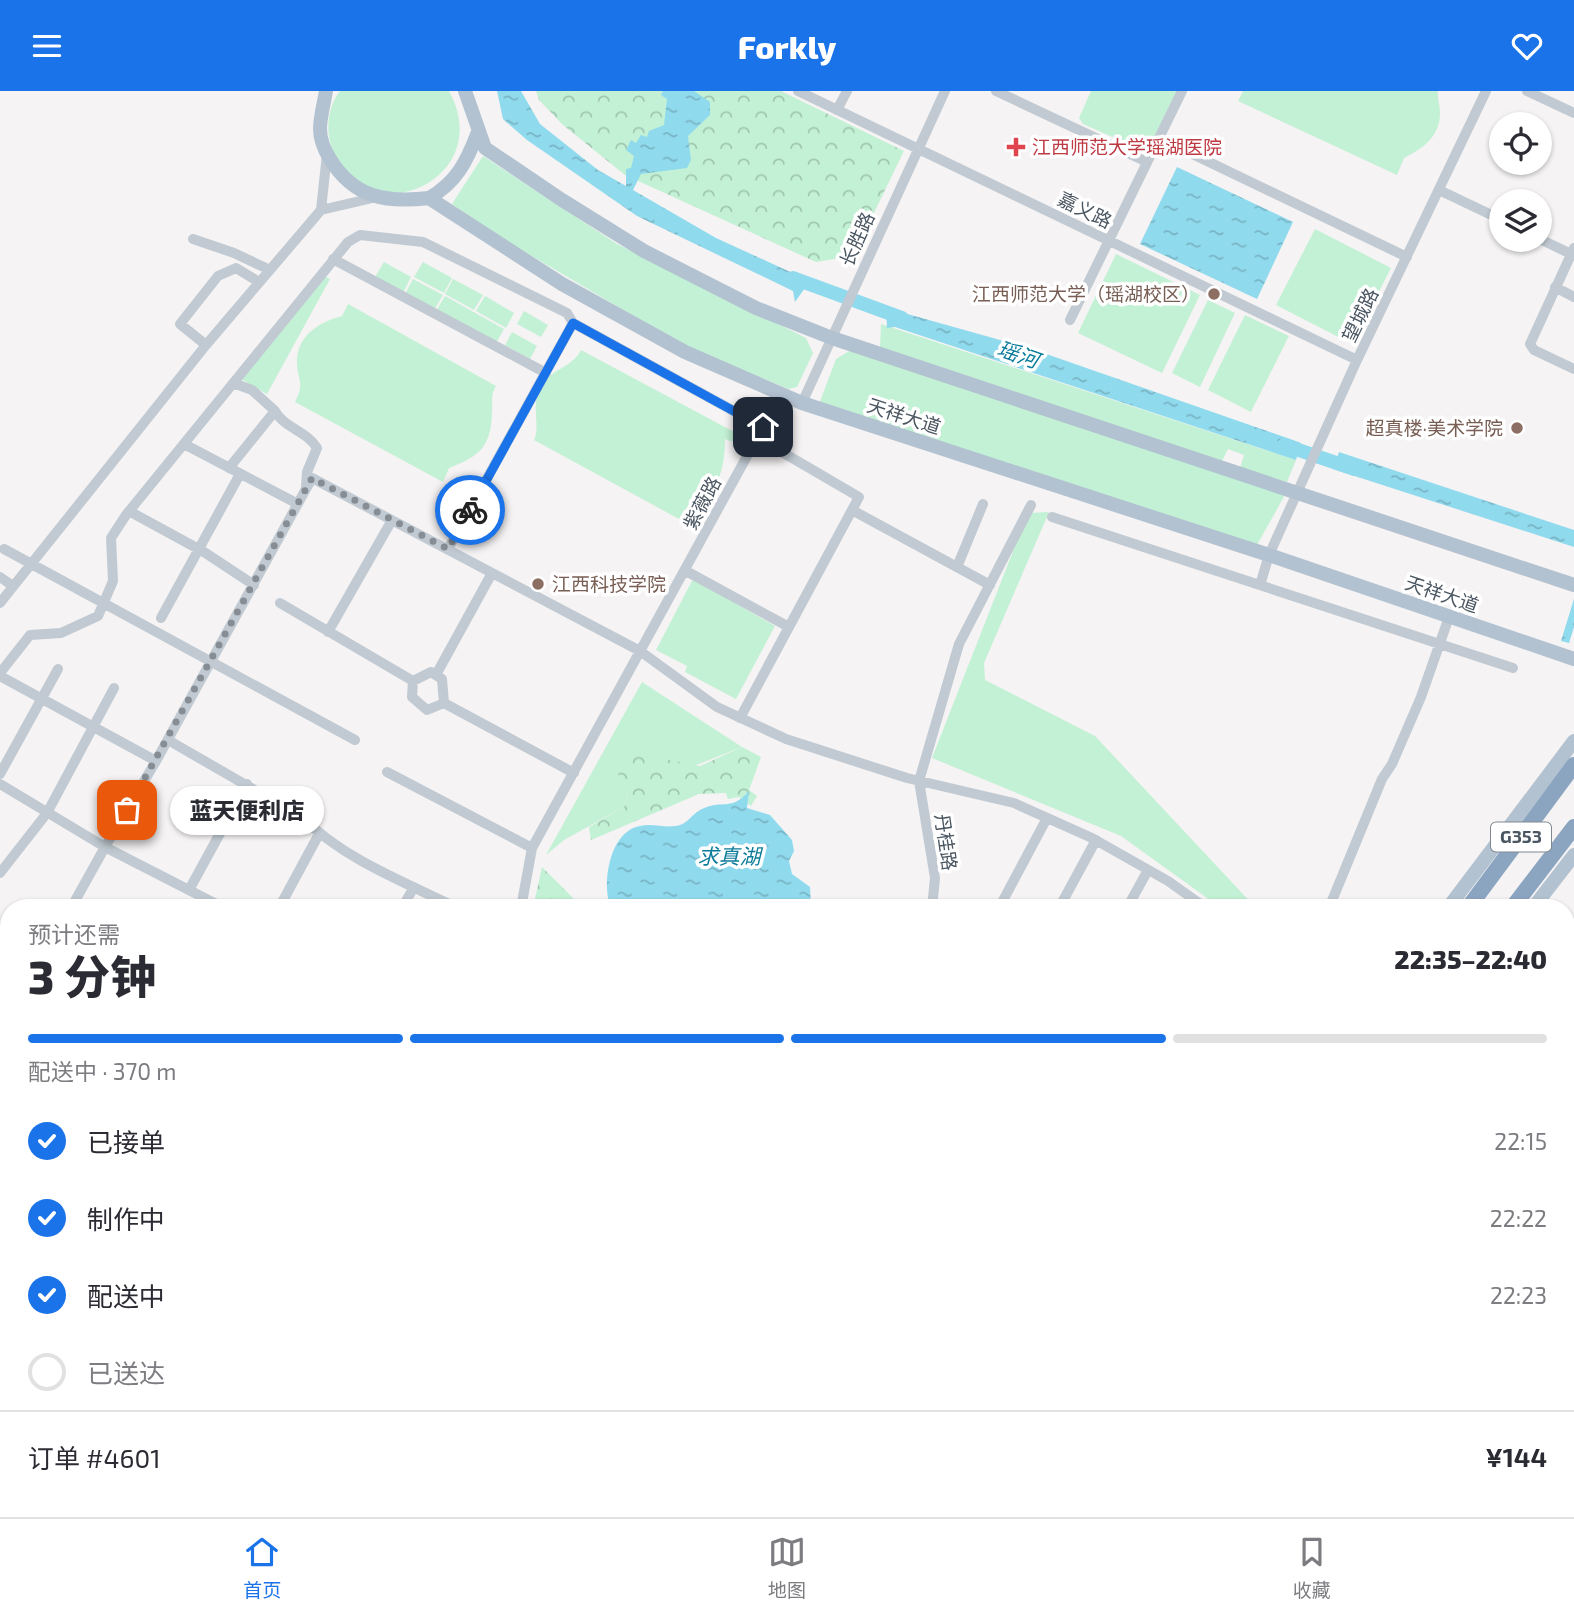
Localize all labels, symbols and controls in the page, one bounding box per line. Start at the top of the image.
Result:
icon: menu [28,27,66,65]
text: Forkly [738,27,836,65]
icon: heart [1508,27,1546,65]
map controls [1489,112,1552,252]
button: locate [1489,112,1552,175]
place label: 江西师范大学瑶湖医院 [1032,135,1222,158]
marker: 江西师范大学瑶湖医院 [1006,137,1026,157]
street label: 嘉义路 [1055,187,1116,232]
button: layers [1489,189,1552,252]
street label: 长胜路 [834,208,879,270]
place label: 江西师范大学（瑶湖校区） [972,282,1200,305]
street label: 望城路 [1337,284,1382,345]
marker: 江西师范大学（瑶湖校区） [1206,286,1222,302]
water label: 瑶河 [995,335,1046,374]
street label: 天祥大道 [864,393,944,438]
pin [733,397,793,457]
icon: home [744,408,782,446]
place label: 超真楼·美术学院 [1366,416,1503,439]
marker: 超真楼·美术学院 [1509,420,1525,436]
street label: 紫薇路 [678,472,725,533]
courier [435,475,505,545]
icon: bike [451,491,489,529]
street label: 天祥大道 [1402,570,1482,617]
place label: 江西科技学院 [552,572,666,595]
marker: 江西科技学院 [530,576,546,592]
pin [97,780,157,840]
callout: 蓝天便利店 [169,785,323,835]
icon: bag [108,791,146,829]
text: 蓝天便利店 [190,796,305,824]
street label: 丹桂路 [931,812,962,872]
road number: G353 [1491,823,1551,851]
water label: 求真湖 [698,843,763,868]
text: 预计还需 [28,920,120,948]
text: 22:35–22:40 [1394,943,1547,974]
text: 3 分钟 [28,948,156,1003]
text: 配送中 · 370 m [28,1057,176,1085]
icon: check [28,1122,66,1160]
text: 已接单 [87,1126,165,1157]
text: 22:15 [1494,1127,1547,1155]
icon: check [28,1199,66,1237]
text: 制作中 [87,1203,165,1234]
text: 22:22 [1490,1204,1547,1232]
icon: check [28,1276,66,1314]
text: 配送中 [87,1280,165,1311]
text: 22:23 [1490,1281,1547,1309]
text: 已送达 [87,1357,165,1388]
text: ¥144 [1485,1441,1547,1472]
text: 订单 #4601 [28,1442,161,1473]
tab: 首页 [243,1533,281,1602]
tab: 地图 [768,1533,806,1602]
tab: 收藏 [1293,1533,1331,1602]

